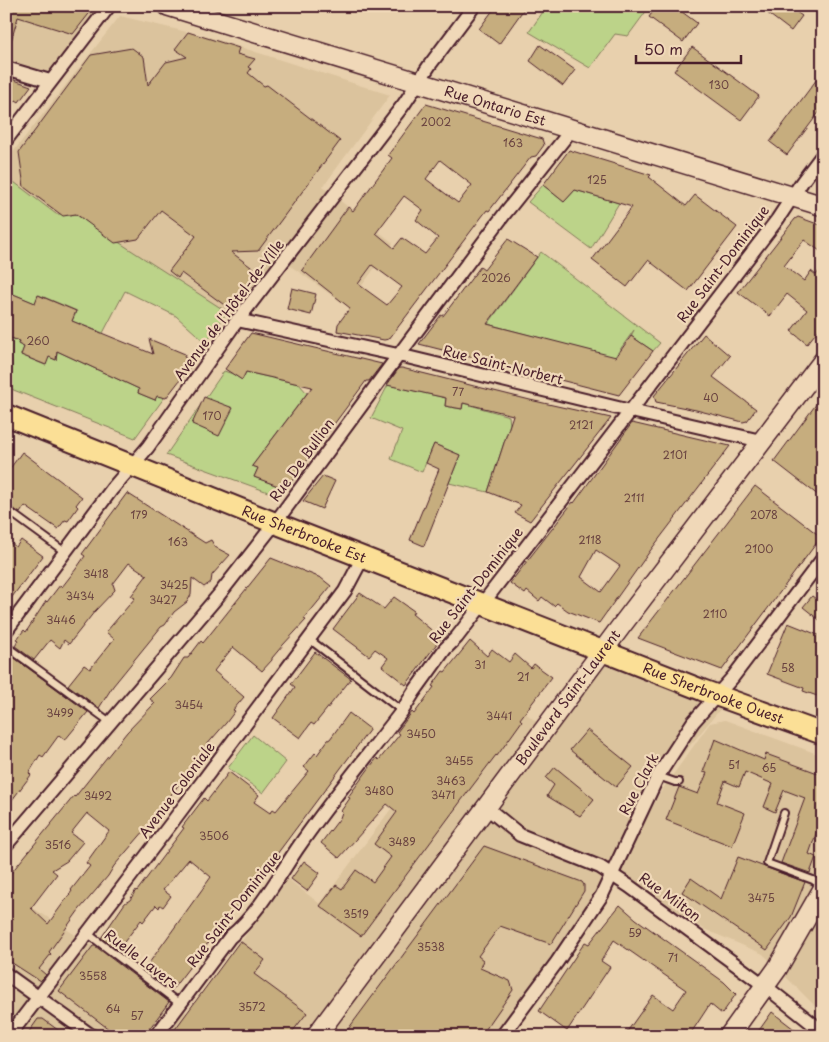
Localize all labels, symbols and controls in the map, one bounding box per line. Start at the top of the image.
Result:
scale bar [636,32,742,64]
text: 50 m [644,37,683,60]
house number: 130 [709,76,729,93]
street label: Rue Ontario Est [442,80,549,131]
house number: 2002 [421,113,452,130]
house number: 163 [503,134,523,151]
house number: 125 [587,171,607,188]
street label: Rue Saint-Dominique [671,200,774,327]
street label: Avenue de l'Hôtel-de-Ville [168,234,289,385]
house number: 2026 [481,269,511,286]
house number: 260 [26,332,50,349]
street label: Rue Saint-Norbert [441,339,566,390]
house number: 77 [452,383,464,400]
house number: 40 [703,389,719,406]
house number: 170 [203,407,221,424]
street label: Rue De Bullion [264,414,339,506]
house number: 2121 [569,416,593,433]
house number: 2101 [663,446,687,463]
house number: 2111 [624,489,644,506]
street label: Rue Sherbrooke Est [239,500,370,568]
house number: 179 [130,506,148,523]
house number: 2078 [750,506,778,523]
street label: Rue Saint-Dominique [424,522,528,647]
house number: 2118 [578,531,602,548]
house number: 163 [168,533,188,550]
house number: 2100 [745,540,773,557]
house number: 3418 [83,565,109,582]
house number: 3425 [160,576,188,593]
house number: 3434 [65,587,95,604]
house number: 3427 [149,591,177,608]
house number: 2110 [703,605,727,622]
house number: 3446 [46,611,76,628]
street label: Boulevard Saint-Laurent [510,625,625,769]
house number: 31 [474,656,486,673]
street label: Rue Sherbrooke Ouest [640,657,787,729]
house number: 58 [781,659,795,676]
house number: 21 [517,668,529,685]
house number: 3454 [175,696,203,713]
house number: 3499 [46,704,74,721]
house number: 3441 [486,707,512,724]
house number: 3450 [406,725,436,742]
street label: Avenue Coloniale [133,737,220,842]
street label: Rue Clark [613,749,664,818]
house number: 3455 [445,752,473,769]
house number: 51 [728,756,740,773]
house number: 65 [762,759,776,776]
house number: 3463 [436,772,466,789]
house number: 3480 [364,782,394,799]
house number: 3471 [431,786,455,803]
house number: 3492 [84,787,112,804]
house number: 3506 [199,827,229,844]
house number: 3489 [388,833,416,850]
house number: 3516 [45,836,71,853]
street label: Rue Saint-Dominique [182,846,286,971]
street label: Rue Milton [635,867,706,926]
house number: 3475 [747,889,775,906]
house number: 3519 [343,905,369,922]
street label: Ruelle Lavers [100,924,182,993]
house number: 59 [628,924,642,941]
house number: 3538 [417,938,445,955]
house number: 71 [668,949,678,966]
house number: 3558 [79,967,107,984]
house number: 3572 [238,998,266,1015]
house number: 64 [106,1000,120,1017]
house number: 57 [130,1007,144,1024]

